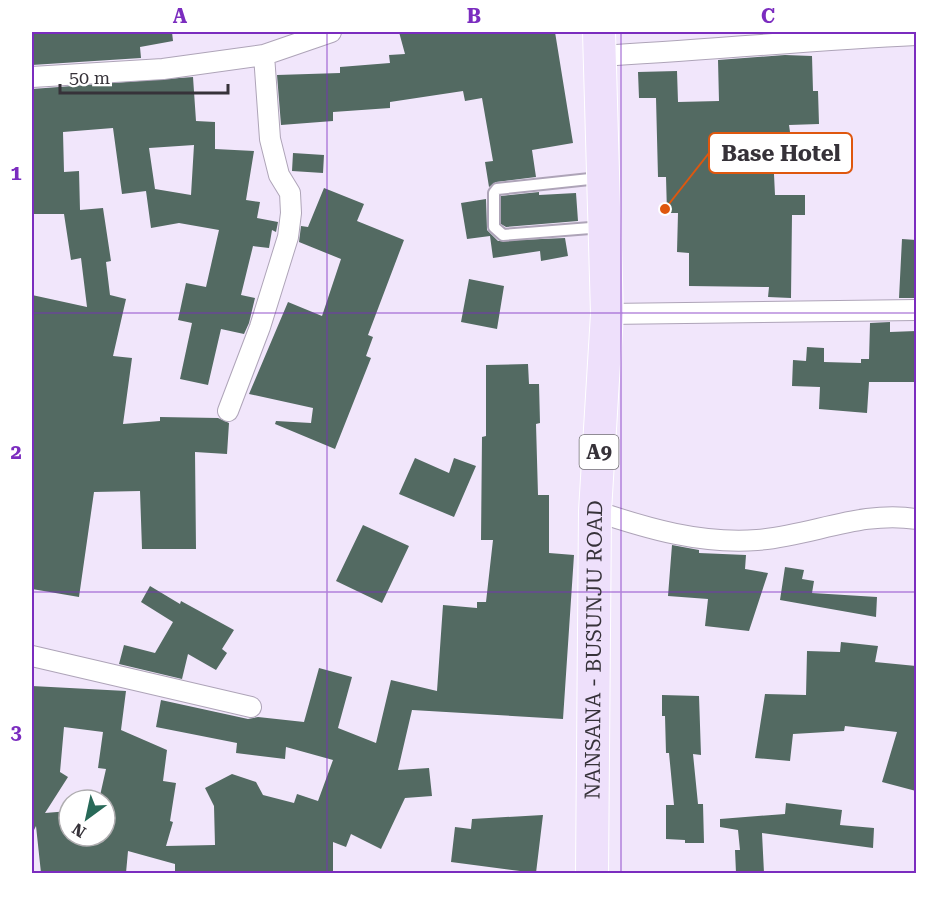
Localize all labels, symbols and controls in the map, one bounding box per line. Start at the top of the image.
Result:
text: A [173,4,188,28]
text: B [467,4,481,28]
text: C [761,4,775,28]
scale bar [60,57,228,95]
text: 50 m [69,67,110,88]
callout: Base Hotel [709,133,852,173]
text: Base Hotel [721,141,841,166]
text: 1 [10,161,22,185]
road number: A9 [580,435,618,469]
text: 2 [10,440,22,464]
street label: NANSANA - BUSUNJU ROAD [581,500,608,800]
text: 3 [10,720,22,744]
north arrow [57,788,117,848]
text: N [69,819,89,841]

